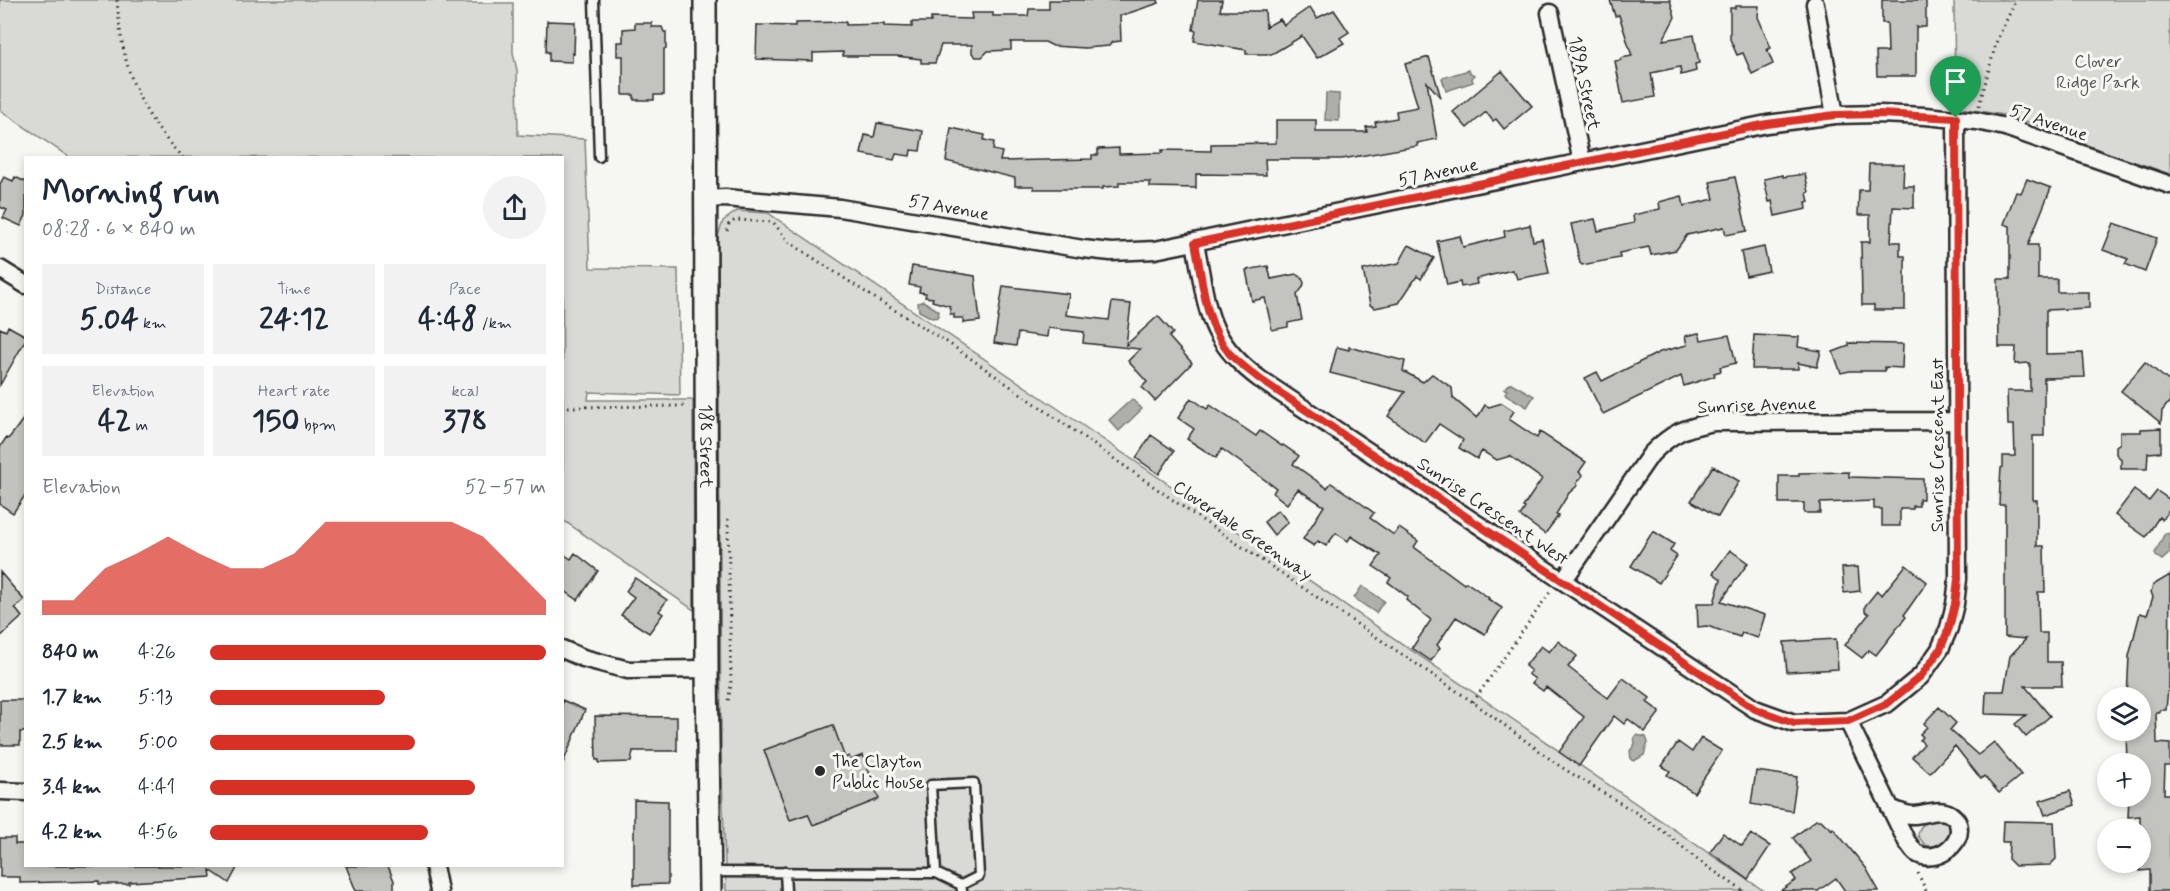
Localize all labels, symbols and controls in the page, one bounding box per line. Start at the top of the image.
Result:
street label: 189A Street [1562,34,1606,133]
park label: Clover Ridge Park [2056,50,2140,96]
pin [1930,56,1981,118]
icon: arrive [1939,65,1972,98]
street label: 57 Avenue [2006,98,2091,148]
street label: 57 Avenue [1396,153,1481,193]
text: Morning run [42,171,220,215]
button: share [483,176,546,239]
street label: 57 Avenue [907,189,991,227]
text: 08:28 · 6 × 840 m [42,216,196,243]
text: Distance [95,279,151,300]
text: Time [277,279,311,300]
text: Pace [449,279,481,300]
text: 5.04 [80,300,139,339]
text: 24:12 [259,300,329,339]
text: 4:48 [418,300,477,339]
text: km [139,313,166,334]
text: /km [477,313,512,334]
street label: Sunrise Crescent East [1926,357,1950,532]
text: Elevation [92,381,155,402]
text: Heart rate [258,381,330,402]
text: kcal [452,381,478,402]
street label: Sunrise Avenue [1697,392,1817,420]
text: 42 [98,402,131,441]
text: 150 [252,402,299,441]
text: 378 [443,402,487,441]
street label: 188 Street [693,404,717,488]
text: m [131,415,148,436]
text: bpm [299,415,336,436]
street label: Sunrise Crescent West [1412,452,1573,572]
text: Elevation [42,474,121,501]
text: 52–57 m [465,474,546,501]
street label: Cloverdale Greenway [1168,475,1317,587]
text: 840 m [42,639,99,666]
text: 4:26 [138,639,176,666]
text: 1.7 km [42,684,102,711]
text: 5:13 [138,684,173,711]
map controls [2097,687,2151,873]
button: layers [2097,687,2151,741]
text: 2.5 km [42,729,103,756]
text: 5:00 [138,729,178,756]
place label: The Clayton Public House [832,750,924,795]
button: + [2097,753,2151,807]
marker: The Clayton Public House [813,764,827,778]
text: 3.4 km [42,774,101,801]
text: 4:41 [138,774,175,801]
text: 4.2 km [42,819,102,846]
text: 4:56 [138,819,178,846]
button: − [2097,819,2151,873]

